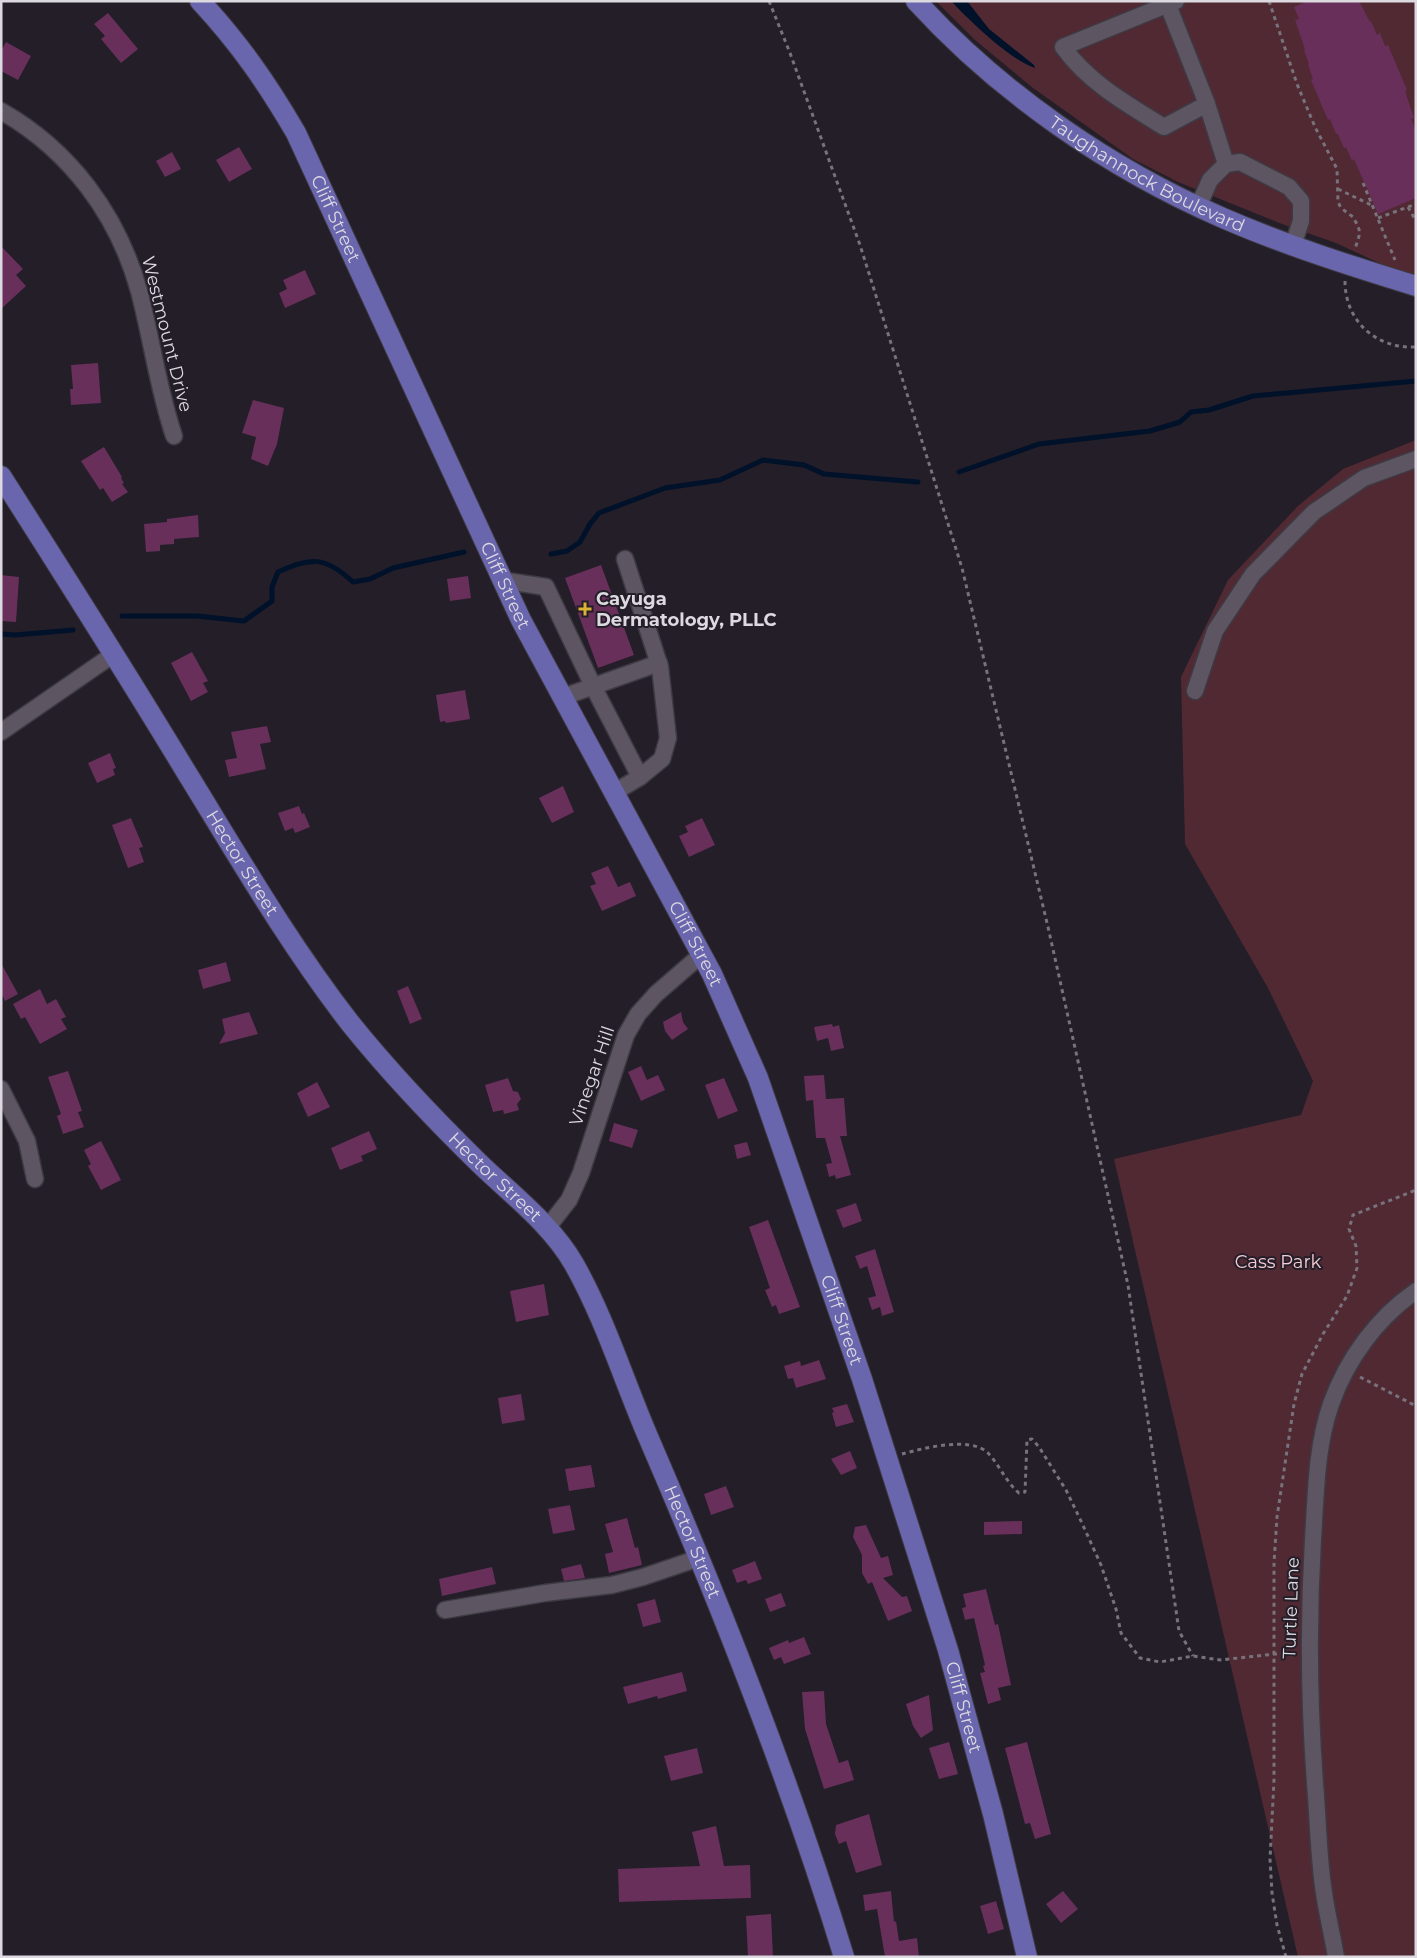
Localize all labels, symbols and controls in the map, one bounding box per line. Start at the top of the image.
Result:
street label: Taughannock Boulevard [1045,111,1248,237]
street label: Cliff Street [306,171,365,266]
street label: Westmount Drive [137,254,197,414]
street label: Cliff Street [475,538,535,633]
place label: Cayuga Dermatology, PLLC [596,588,777,631]
marker: Cayuga Dermatology, PLLC [578,602,592,616]
street label: Hector Street [201,806,283,920]
street label: Cliff Street [664,897,727,990]
street label: Vinegar Hill [565,1023,619,1129]
street label: Hector Street [444,1128,546,1227]
park label: Cass Park [1235,1251,1322,1273]
street label: Cliff Street [816,1272,867,1368]
street label: Hector Street [659,1482,726,1602]
street label: Turtle Lane [1278,1557,1304,1659]
street label: Cliff Street [941,1659,987,1755]

